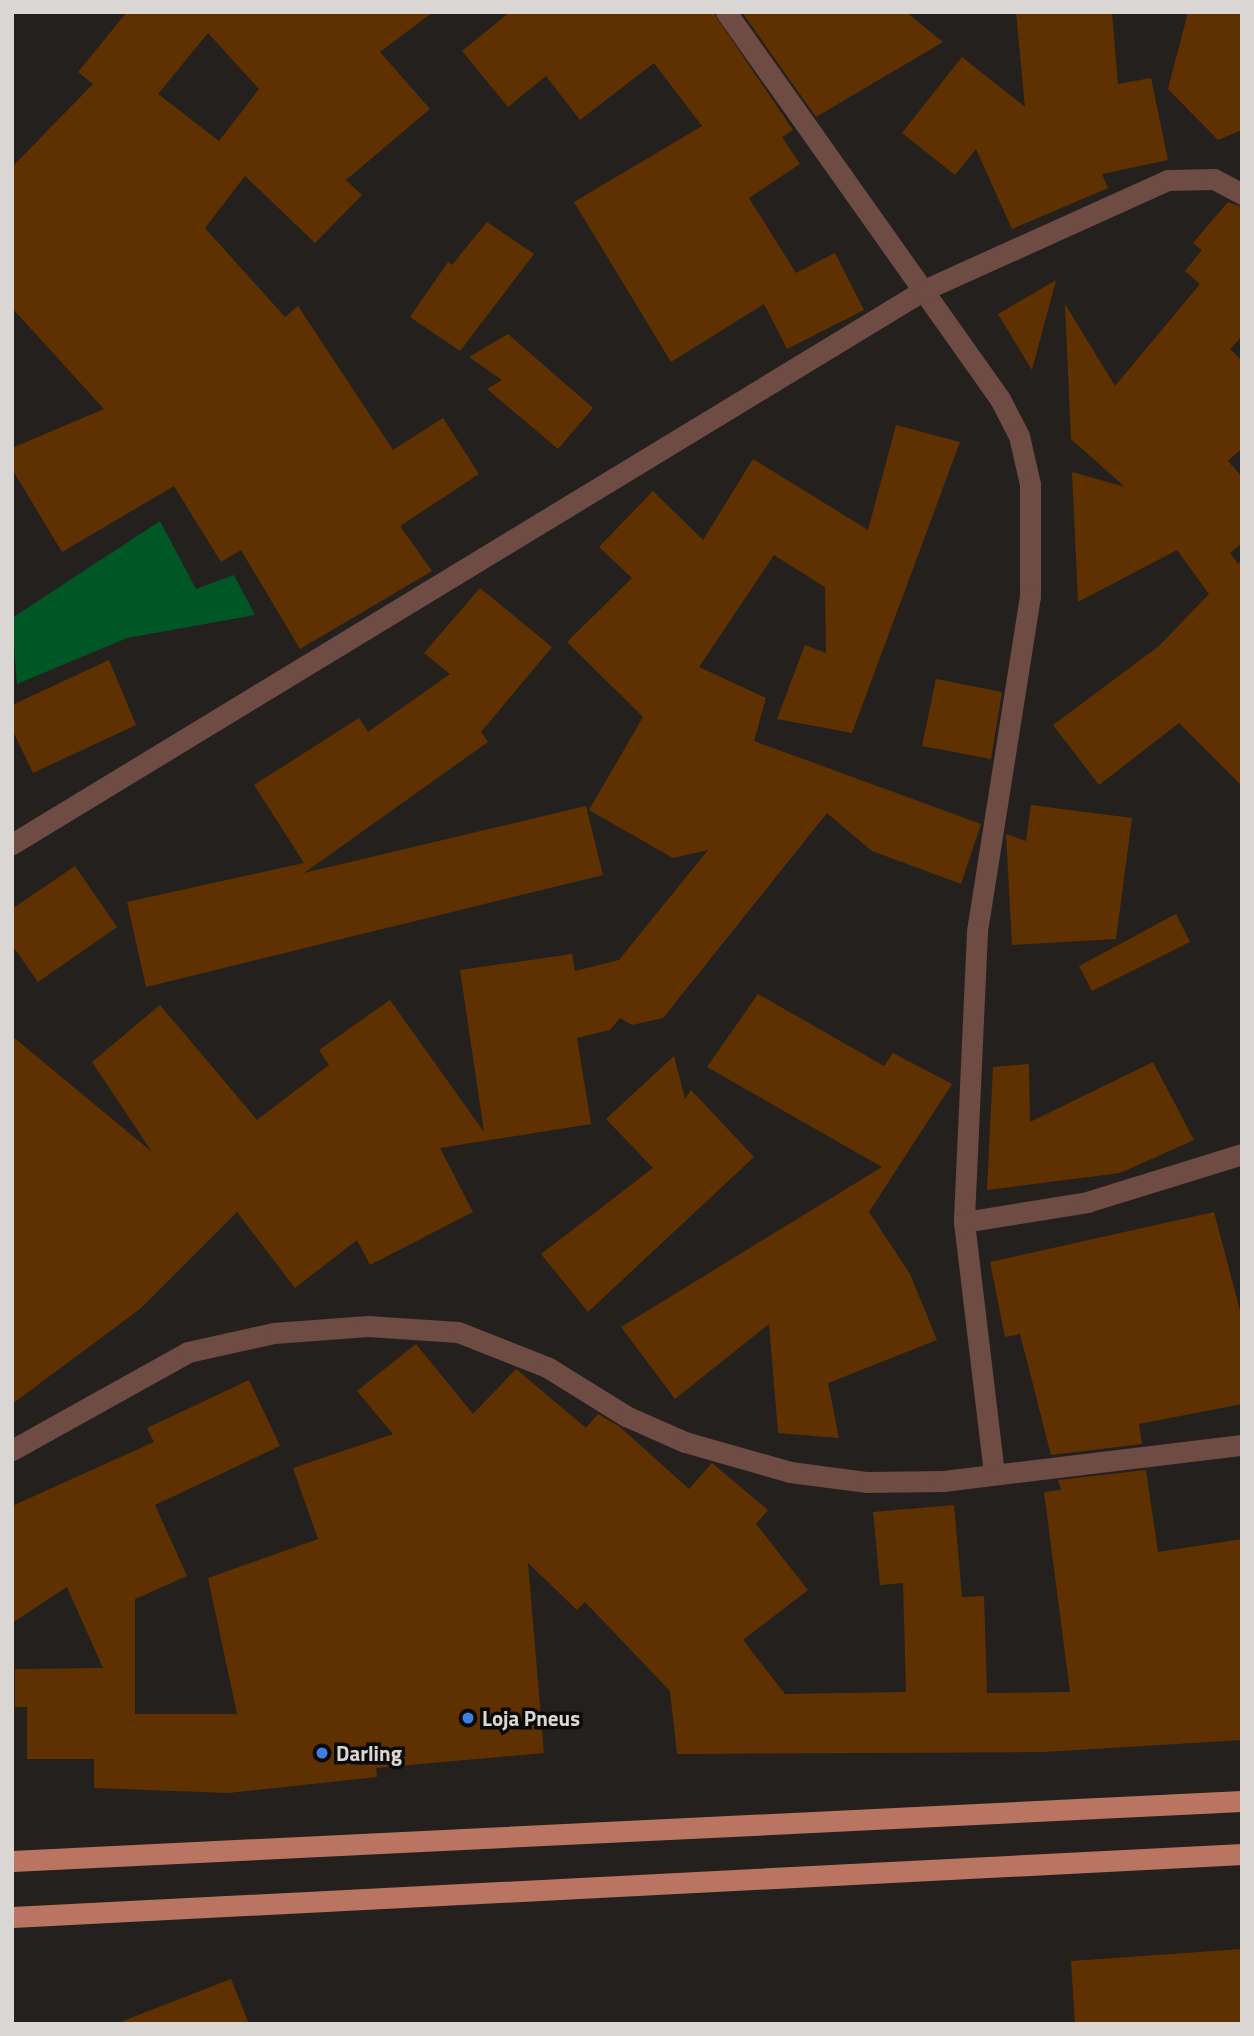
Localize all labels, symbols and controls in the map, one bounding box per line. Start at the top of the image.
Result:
place label: Loja Pneus [482,1705,580,1731]
marker: Loja Pneus [460,1710,476,1726]
place label: Darling [336,1740,402,1766]
marker: Darling [314,1745,330,1761]

